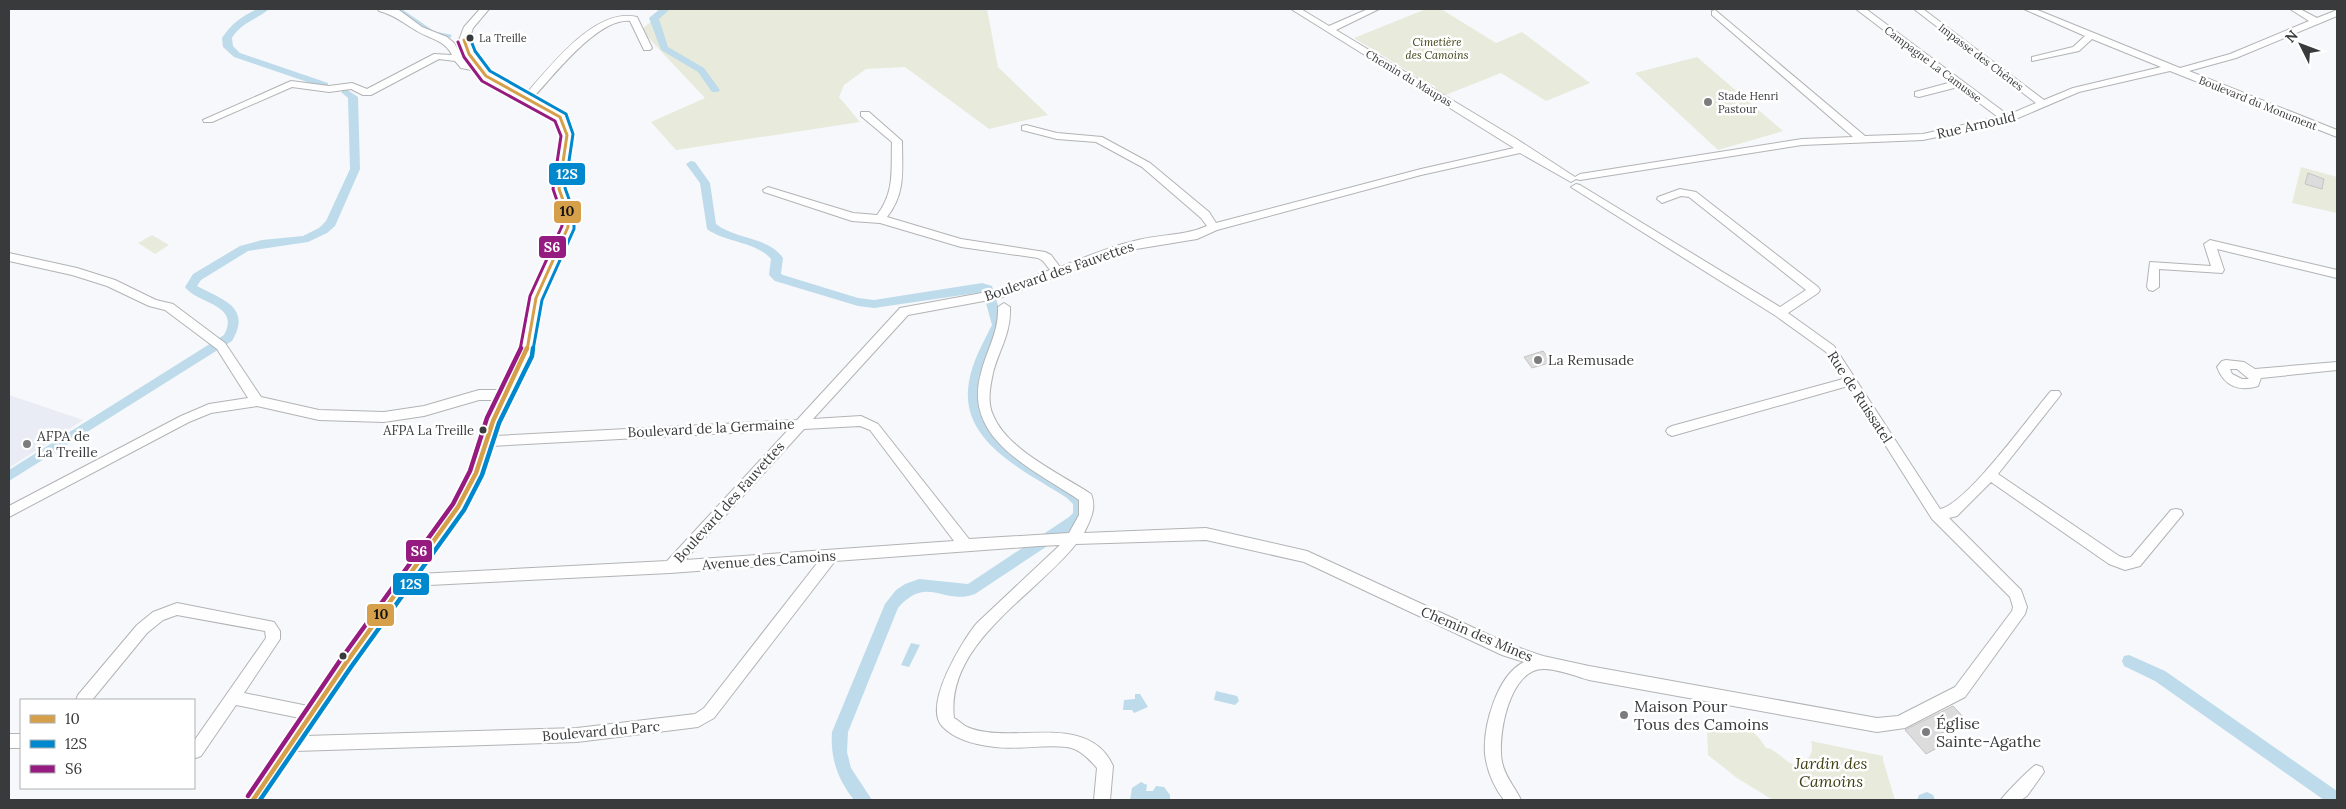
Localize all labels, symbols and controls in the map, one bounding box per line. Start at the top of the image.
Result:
street label: Impasse des Chênes [1936,20,2026,94]
north arrow [2276,20,2326,70]
street label: Campagne La Camusse [1882,23,1984,105]
text: N [2281,26,2302,46]
place label: La Treille [479,31,527,45]
marker: La Treille [465,33,475,43]
park label: Cimetière des Camoins [1406,35,1469,62]
street label: Chemin du Maupas [1363,47,1455,109]
street label: Boulevard du Monument [2197,73,2320,133]
place label: Stade Henri Pastour [1718,89,1778,116]
marker: Stade Henri Pastour [1702,96,1714,108]
street label: Rue Arnould [1935,107,2017,143]
line badge: 12S [548,162,586,186]
text: 12S [556,165,578,183]
line badge: 10 [553,200,582,224]
text: 10 [560,202,574,220]
line badge: S6 [538,235,567,259]
street label: Boulevard des Fauvettes [982,237,1136,305]
text: S6 [544,238,560,256]
street label: Rue de Ruissatel [1824,348,1897,447]
place label: La Remusade [1548,351,1635,369]
marker: La Remusade [1532,354,1544,366]
street label: Boulevard de la Germaine [627,415,795,441]
place label: AFPA La Treille [382,422,474,439]
marker: AFPA La Treille [478,425,488,435]
place label: AFPA de La Treille [36,427,98,461]
marker: AFPA de La Treille [21,438,33,450]
street label: Boulevard des Fauvettes [670,438,788,566]
line badge: S6 [405,539,433,563]
text: S6 [411,542,427,560]
street label: Avenue des Camoins [701,546,836,574]
line badge: 12S [392,572,430,596]
text: 12S [400,575,422,593]
street label: Chemin des Mines [1418,602,1536,666]
line badge: 10 [366,603,395,627]
text: 10 [374,605,388,623]
unlabelled marker [338,651,348,661]
place label: Maison Pour Tous des Camoins [1634,696,1769,734]
legend [20,699,195,789]
text: 10 [65,709,80,728]
marker: Maison Pour Tous des Camoins [1618,709,1630,721]
place label: Église Sainte-Agathe [1936,713,2042,751]
street label: Boulevard du Parc [541,717,661,745]
marker: Église Sainte-Agathe [1920,726,1932,738]
text: 12S [65,734,87,753]
park label: Jardin des Camoins [1794,753,1868,791]
text: S6 [65,759,82,778]

